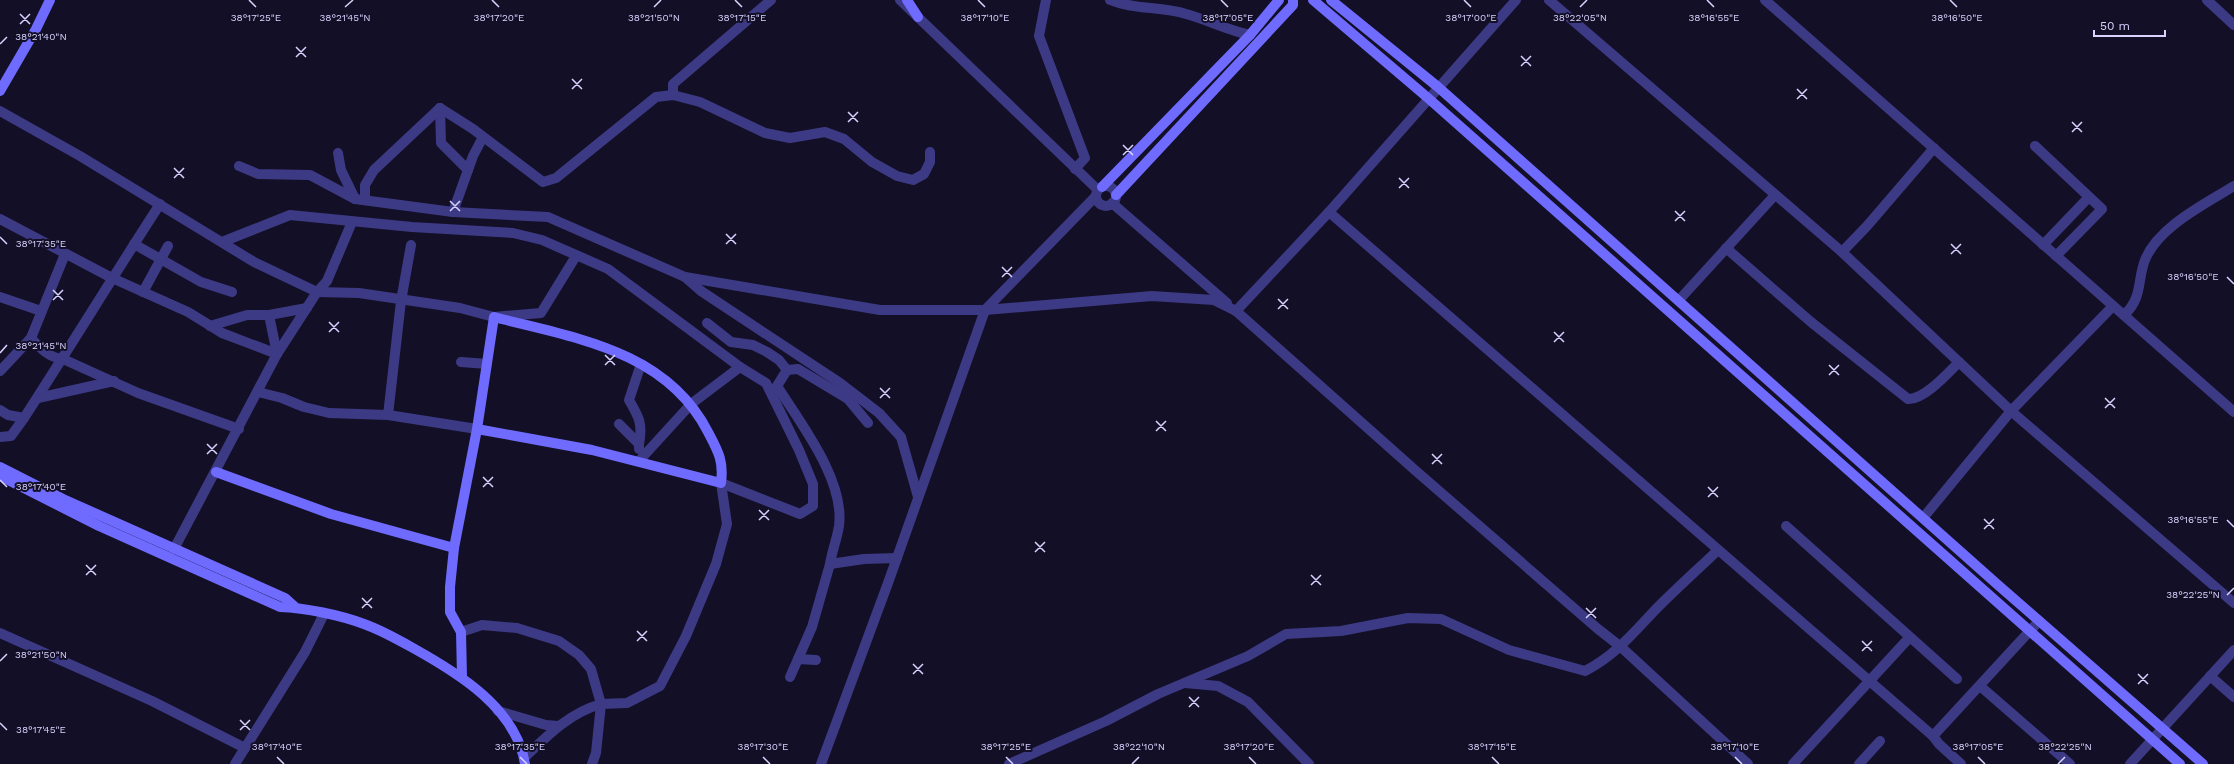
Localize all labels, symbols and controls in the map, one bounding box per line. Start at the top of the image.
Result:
text: 38°17'25"E [231,12,281,23]
text: 38°21'45"N [319,12,371,23]
text: 38°17'20"E [474,12,524,23]
text: 38°21'50"N [628,12,680,23]
text: 38°17'15"E [718,12,766,23]
text: 38°17'10"E [961,12,1009,23]
text: 38°17'05"E [1203,12,1253,23]
text: 38°17'00"E [1445,12,1497,23]
text: 38°22'05"N [1553,12,1607,23]
text: 38°16'55"E [1689,12,1739,23]
text: 38°16'50"E [1931,12,1983,23]
scale bar [2094,12,2165,38]
text: 50 m [2100,19,2130,33]
text: 38°21'40"N [15,31,67,42]
text: 38°17'35"E [16,238,66,249]
text: 38°16'50"E [2167,271,2219,282]
text: 38°21'45"N [15,340,67,351]
text: 38°17'40"E [16,481,66,492]
text: 38°16'55"E [2168,514,2218,525]
text: 38°22'25"N [2166,589,2220,600]
text: 38°21'50"N [15,649,67,660]
text: 38°17'45"E [16,724,66,735]
text: 38°17'40"E [252,741,302,752]
text: 38°17'35"E [495,741,545,752]
text: 38°17'30"E [738,741,788,752]
text: 38°17'25"E [981,741,1031,752]
text: 38°22'10"N [1113,741,1165,752]
text: 38°17'20"E [1224,741,1274,752]
text: 38°17'15"E [1468,741,1516,752]
text: 38°17'10"E [1711,741,1759,752]
text: 38°17'05"E [1953,741,2003,752]
text: 38°22'25"N [2038,741,2092,752]

